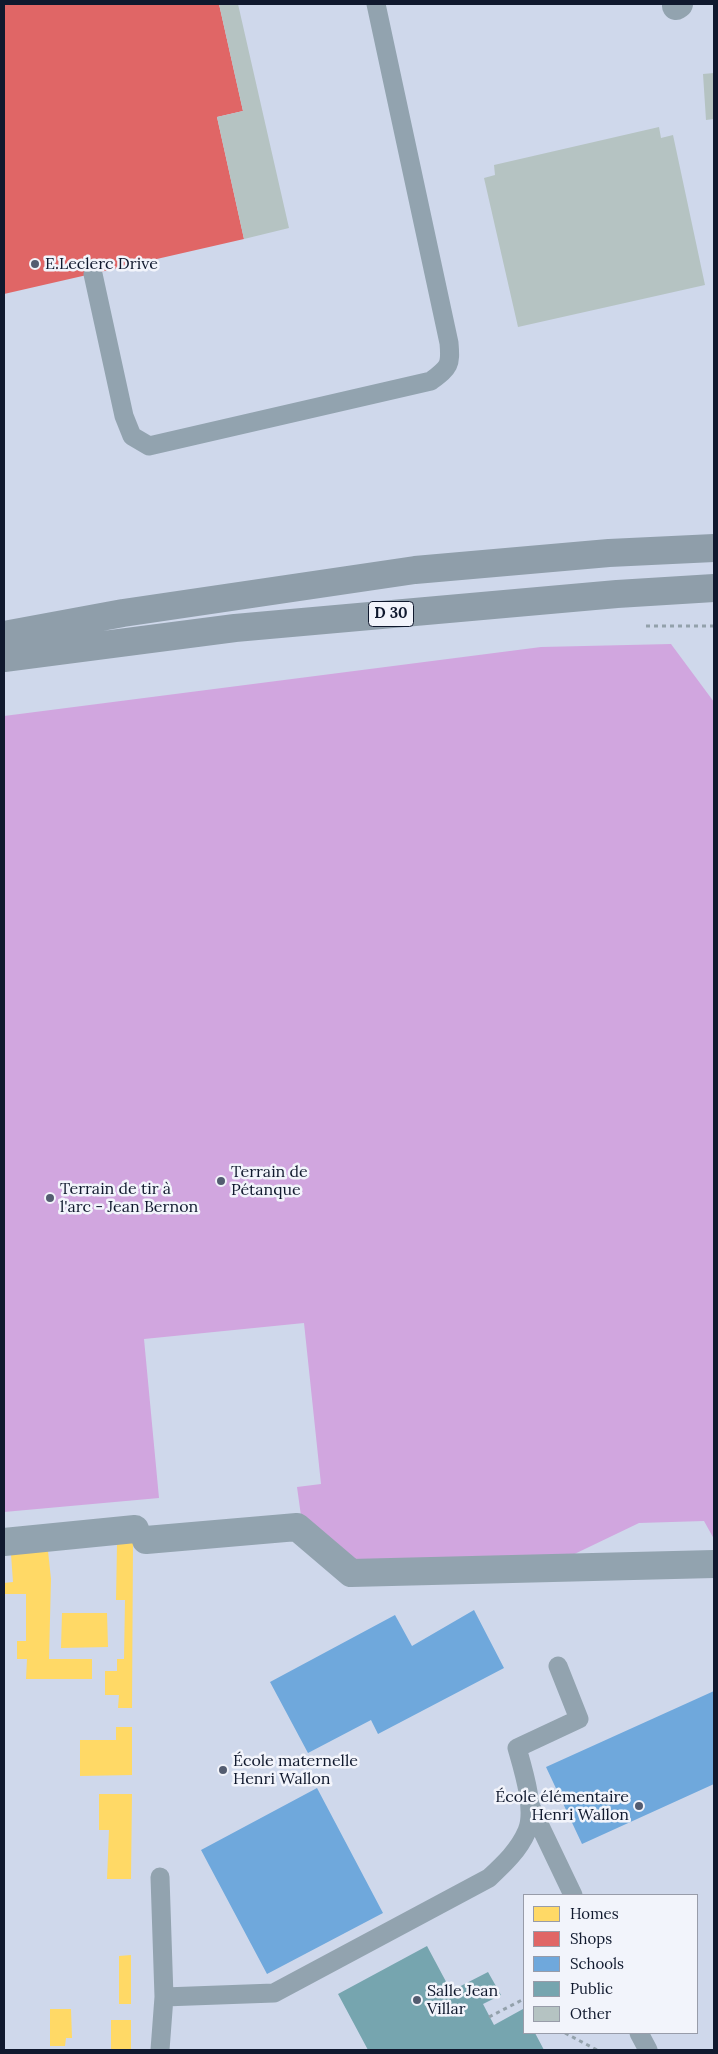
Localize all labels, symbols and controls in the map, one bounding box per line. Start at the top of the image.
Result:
place label: E.Leclerc Drive [45,254,158,274]
marker: E.Leclerc Drive [29,258,41,270]
road number: D 30 [368,602,414,626]
place label: Terrain de Pétanque [231,1162,308,1200]
marker: Terrain de Pétanque [215,1175,227,1187]
place label: Terrain de tir à l'arc - Jean Bernon [60,1179,198,1217]
marker: Terrain de tir à l'arc - Jean Bernon [44,1192,56,1204]
place label: École maternelle Henri Wallon [233,1751,358,1789]
marker: École maternelle Henri Wallon [217,1764,229,1776]
place label: École élémentaire Henri Wallon [495,1787,629,1825]
marker: École élémentaire Henri Wallon [633,1800,645,1812]
legend [523,1894,698,2034]
text: Homes [570,1904,619,1923]
text: Shops [570,1929,612,1948]
text: Schools [570,1954,624,1973]
text: Public [570,1979,613,1998]
place label: Salle Jean Villar [427,1981,498,2019]
marker: Salle Jean Villar [411,1994,423,2006]
text: Other [570,2004,611,2023]

